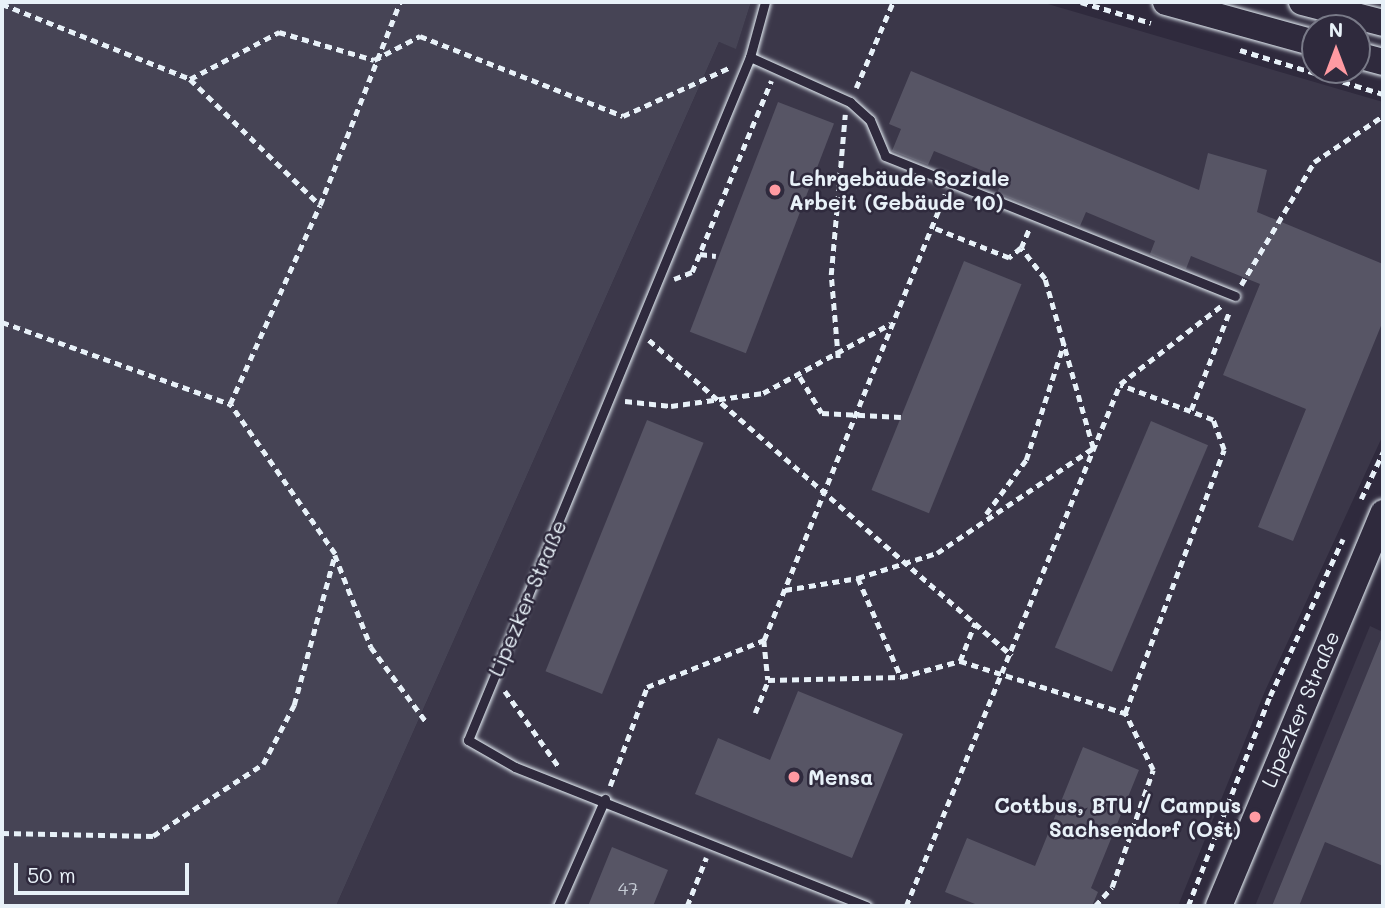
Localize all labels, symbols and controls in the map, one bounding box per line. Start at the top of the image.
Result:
north arrow [1301,14,1371,84]
text: N [1329,17,1343,42]
place label: Lehrgebäude Soziale Arbeit (Gebäude 10) [789,165,1009,215]
marker: Lehrgebäude Soziale Arbeit (Gebäude 10) [767,182,783,198]
street label: Lipezker Straße [483,516,571,680]
street label: Lipezker Straße [1256,627,1344,791]
place label: Mensa [808,764,873,790]
marker: Mensa [786,769,802,785]
place label: Cottbus, BTU / Campus Sachsendorf (Ost) [994,792,1241,842]
marker: Cottbus, BTU / Campus Sachsendorf (Ost) [1247,809,1263,825]
scale bar [18,848,192,892]
text: 50 m [27,861,76,888]
house number: 47 [618,877,638,899]

